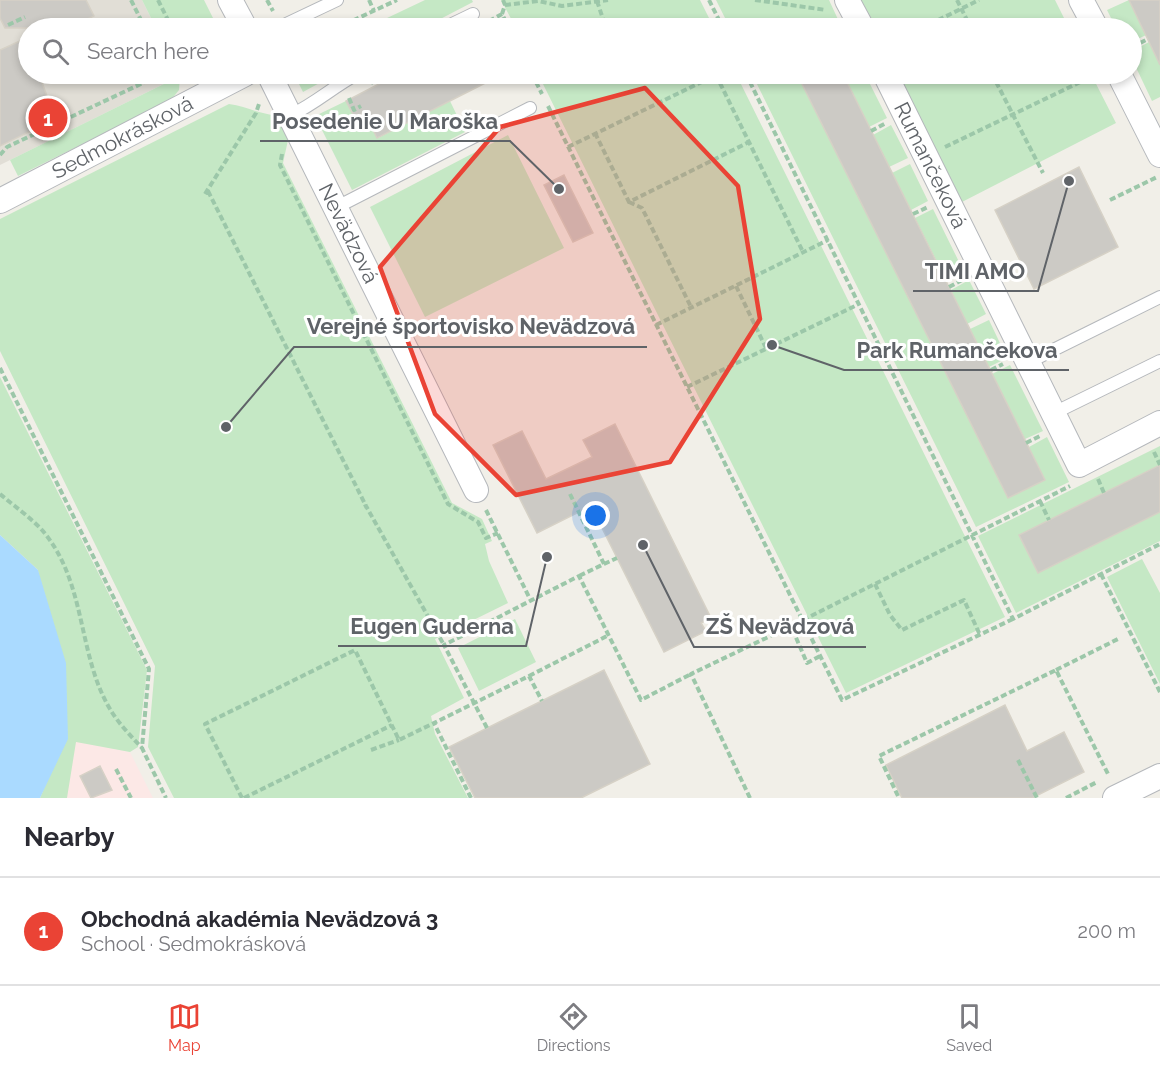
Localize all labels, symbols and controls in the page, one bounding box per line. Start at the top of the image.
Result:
search box [18,18,1142,84]
icon: search [39,35,72,68]
text: Search here [87,38,209,64]
street label: Sedmokrásková [48,90,197,184]
pin: 1 [28,96,68,140]
street label: Rumančeková [889,98,973,232]
callout: Posedenie U Maroška [260,101,510,141]
text: Posedenie U Maroška [272,108,498,134]
street label: Nevädzová [313,179,384,287]
callout: TIMI AMO [913,251,1038,291]
text: TIMI AMO [925,258,1025,284]
callout: Verejné športovisko Nevädzová [294,307,647,347]
text: Verejné športovisko Nevädzová [307,313,635,339]
callout: Park Rumančekova [844,330,1069,370]
text: Park Rumančekova [856,337,1058,363]
your location [581,501,610,530]
callout: Eugen Guderna [338,606,526,646]
callout: ZŠ Nevädzová [694,607,866,647]
text: Eugen Guderna [350,613,514,639]
text: ZŠ Nevädzová [706,613,854,639]
text: Nearby [24,822,114,852]
text: Obchodná akadémia Nevädzová 3 [81,906,438,932]
text: 1 [39,919,48,943]
text: 200 m [1078,919,1136,943]
text: School · Sedmokrásková [81,932,306,956]
tab: Map [168,1000,201,1055]
tab: Directions [537,1000,611,1055]
tab: Saved [946,1000,992,1055]

